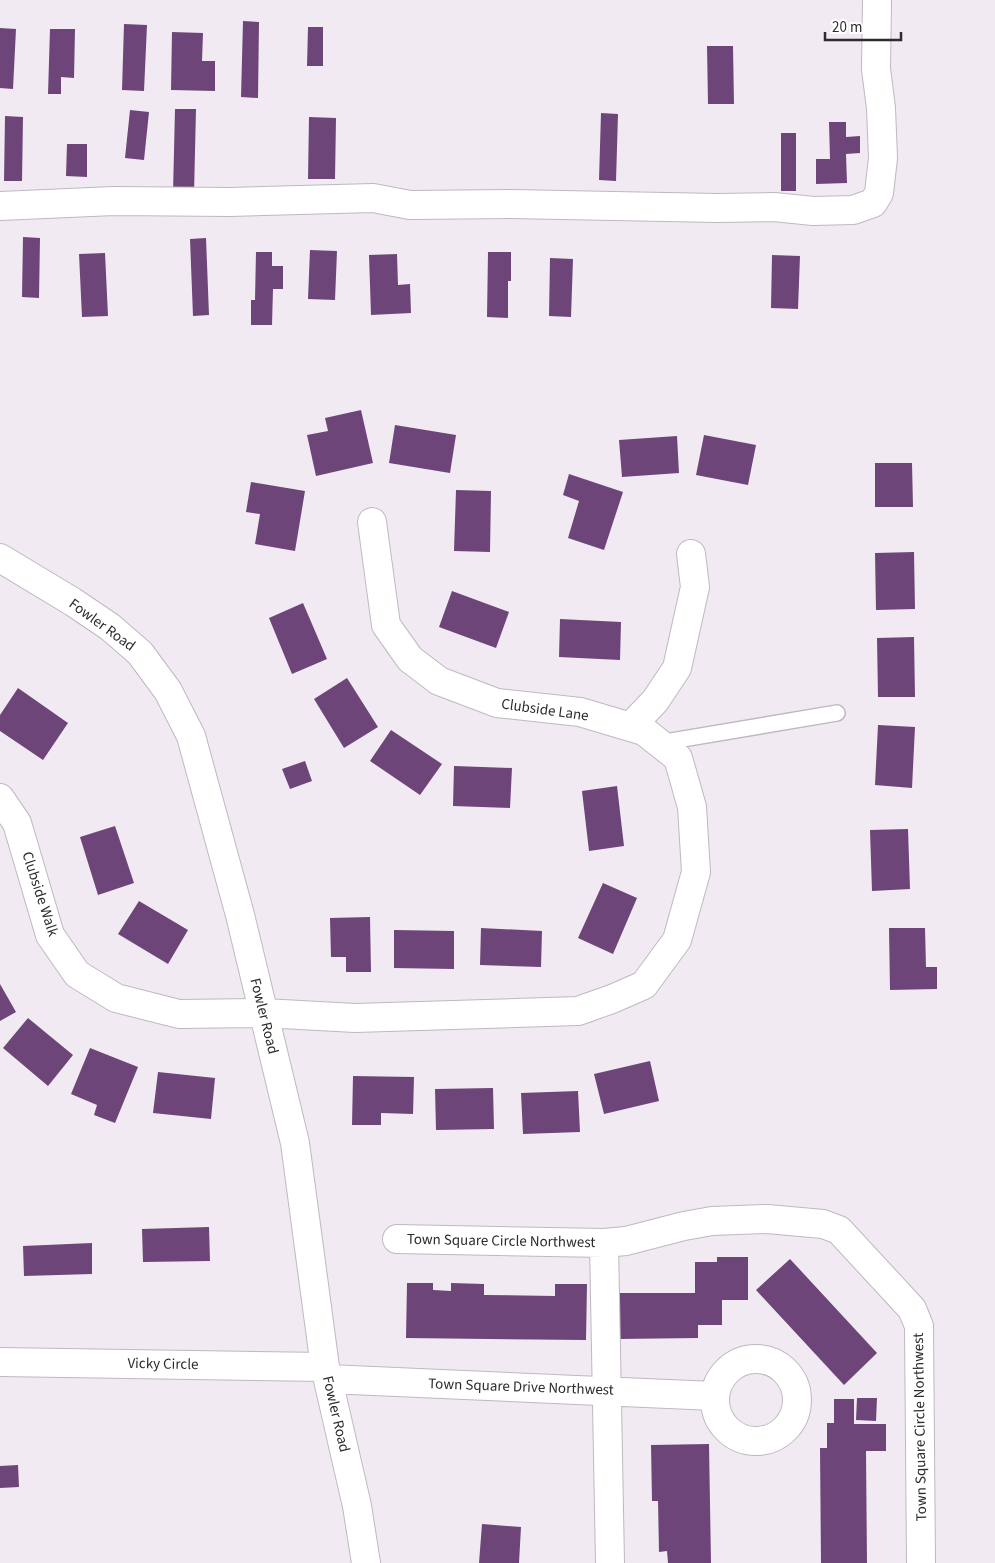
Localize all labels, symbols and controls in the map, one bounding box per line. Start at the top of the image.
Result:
scale bar [825,10,901,42]
text: 20 m [832,17,862,38]
street label: Fowler Road [64,594,140,656]
street label: Clubside Lane [500,693,590,727]
street label: Clubside Walk [16,849,64,940]
street label: Fowler Road [244,976,284,1056]
street label: Town Square Circle Northwest [407,1229,595,1253]
street label: Town Square Circle Northwest [908,1333,932,1521]
street label: Vicky Circle [127,1353,199,1375]
street label: Town Square Drive Northwest [428,1373,614,1401]
street label: Fowler Road [317,1374,355,1454]

